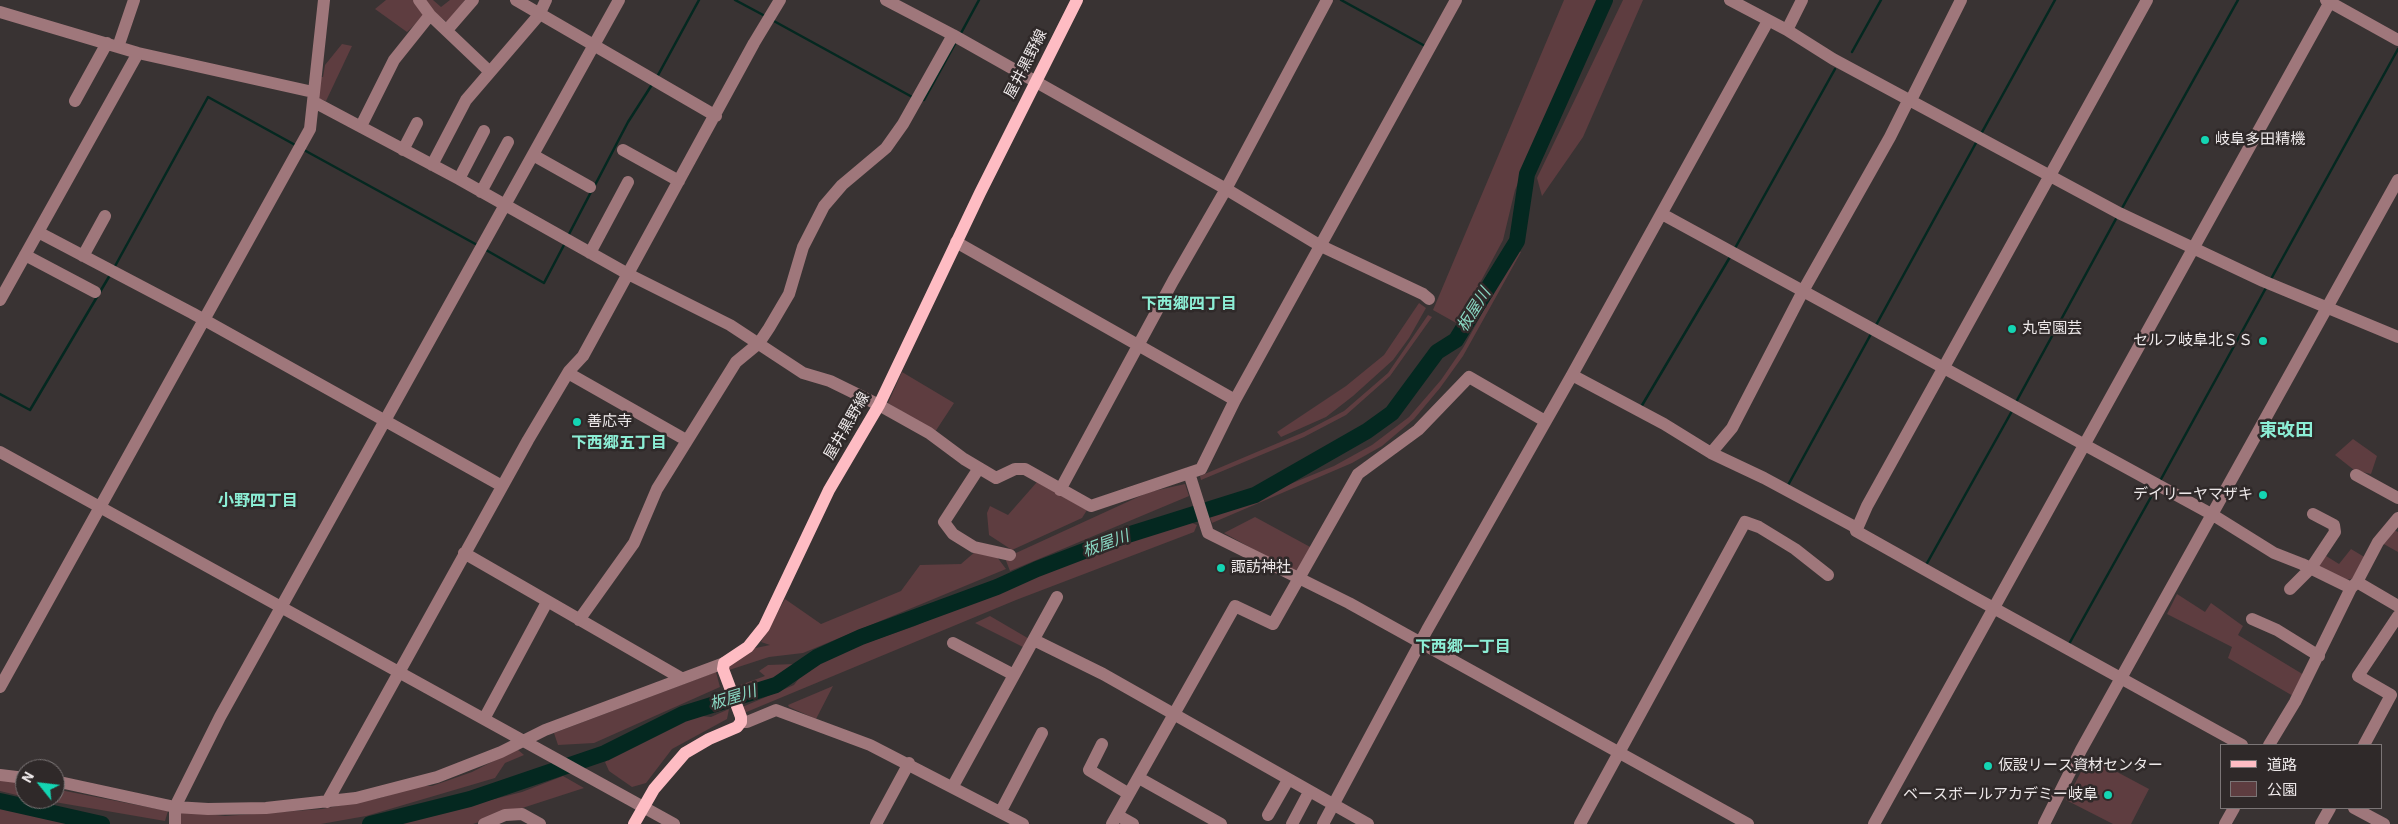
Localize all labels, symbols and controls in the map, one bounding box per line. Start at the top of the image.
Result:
street label: 屋井黒野線 [1001,27,1051,101]
place label: 岐阜多田精機 [2215,131,2305,149]
marker: 岐阜多田精機 [2199,134,2211,146]
water label: 板屋川 [1453,285,1495,335]
district label: 下西郷四丁目 [1141,294,1237,314]
place label: 丸宮園芸 [2022,320,2082,338]
marker: 丸宮園芸 [2006,323,2018,335]
place label: セルフ岐阜北ＳＳ [2133,332,2253,350]
marker: セルフ岐阜北ＳＳ [2257,335,2269,347]
street label: 屋井黒野線 [820,389,874,463]
place label: 善応寺 [587,413,632,431]
marker: 善応寺 [571,416,583,428]
district label: 東改田 [2259,420,2313,442]
district label: 下西郷五丁目 [571,433,667,453]
place label: デイリーヤマザキ [2133,486,2253,504]
marker: デイリーヤマザキ [2257,489,2269,501]
district label: 小野四丁目 [218,491,298,511]
water label: 板屋川 [1080,527,1132,561]
place label: 諏訪神社 [1231,559,1291,577]
marker: 諏訪神社 [1215,562,1227,574]
district label: 下西郷一丁目 [1415,637,1511,657]
water label: 板屋川 [707,682,759,714]
legend [2220,744,2383,809]
text: 道路 [2267,755,2297,774]
place label: 仮設リース資材センター [1998,757,2163,775]
north arrow [15,759,65,809]
marker: 仮設リース資材センター [1982,760,1994,772]
text: N [17,768,38,786]
text: 公園 [2267,780,2297,799]
place label: ベースボールアカデミー岐阜 [1903,786,2098,804]
marker: ベースボールアカデミー岐阜 [2102,789,2114,801]

